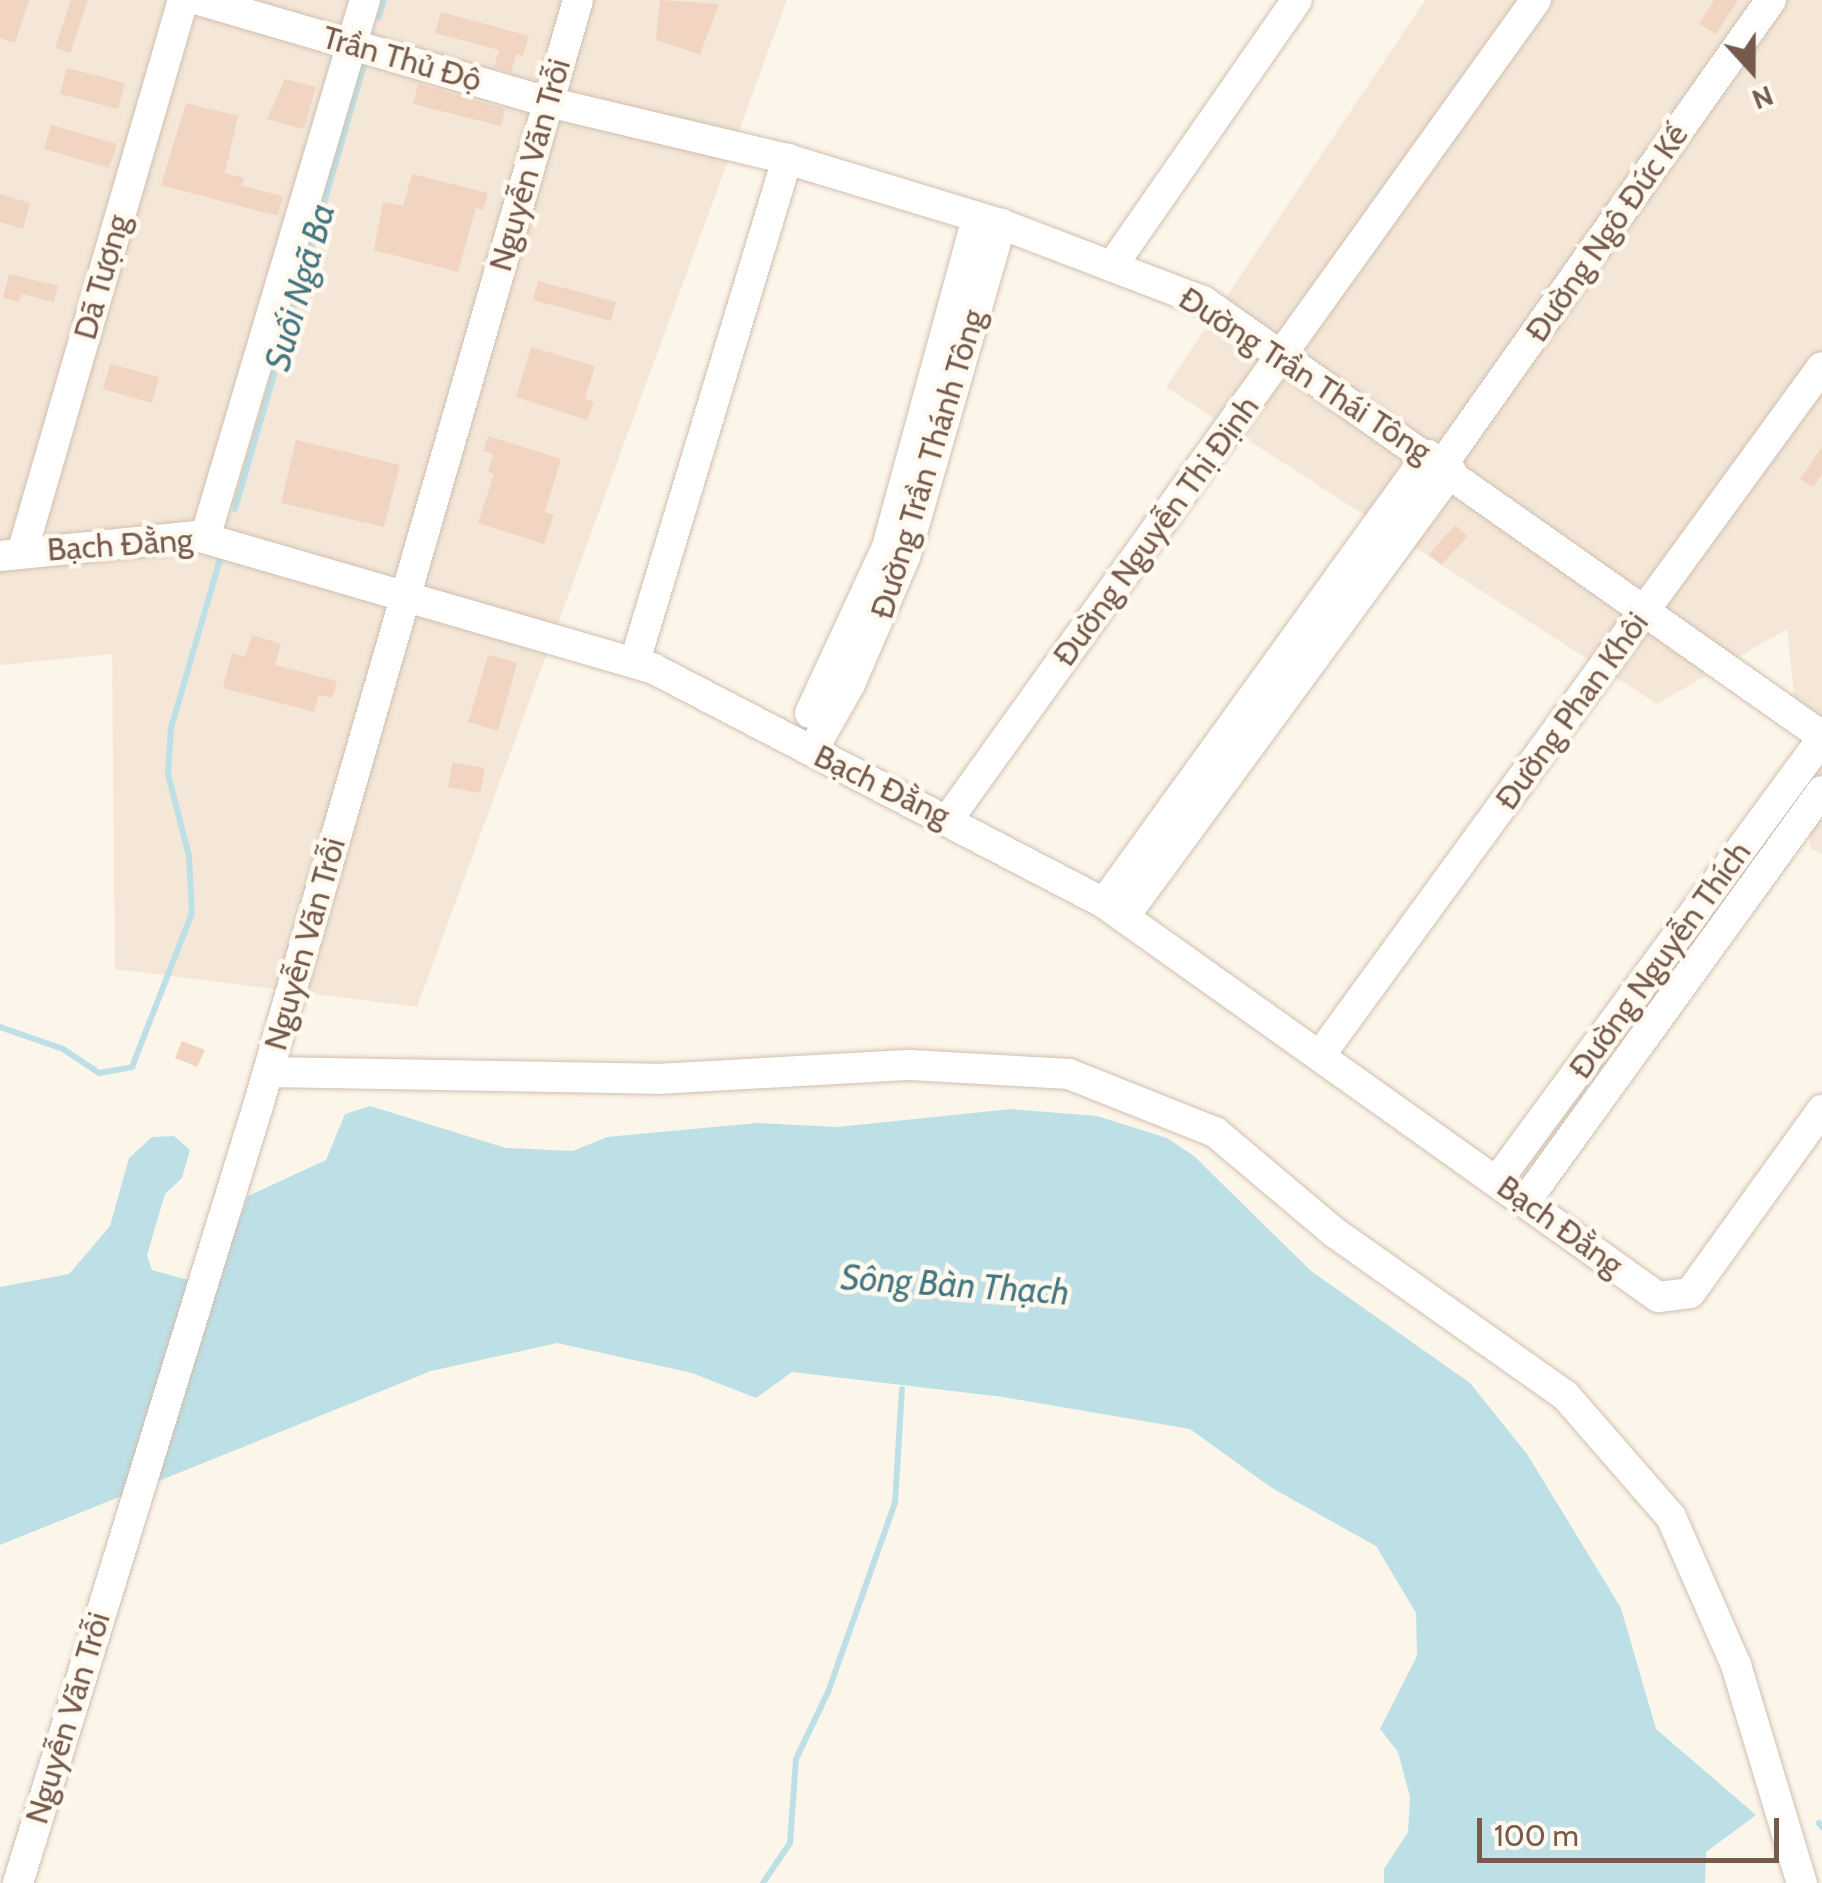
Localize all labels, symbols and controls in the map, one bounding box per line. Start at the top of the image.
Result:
street label: Trần Thủ Độ [318,18,486,100]
north arrow [1702,20,1802,120]
street label: Nguyễn Văn Trỗi [481,54,579,276]
text: N [1747,79,1778,117]
street label: Đường Ngô Đức Kế [1518,117,1696,349]
water label: Suối Ngã Ba [256,199,344,375]
street label: Dã Tượng [66,210,138,344]
street label: Đường Trần Thái Tông [1172,279,1438,471]
street label: Đường Trần Thánh Tông [863,305,993,623]
street label: Đường Nguyễn Thị Định [1045,389,1267,673]
street label: Bạch Đằng [46,521,194,569]
street label: Đường Phan Khôi [1488,605,1656,817]
street label: Bạch Đằng [808,737,956,835]
street label: Nguyễn Văn Trỗi [256,833,354,1055]
street label: Đường Nguyễn Thích [1561,834,1759,1086]
street label: Bạch Đằng [1490,1168,1630,1284]
water label: Sông Bàn Thạch [839,1256,1071,1314]
street label: Nguyễn Văn Trỗi [18,1608,118,1828]
scale bar [1482,1798,1784,1860]
text: 100 m [1494,1817,1579,1854]

